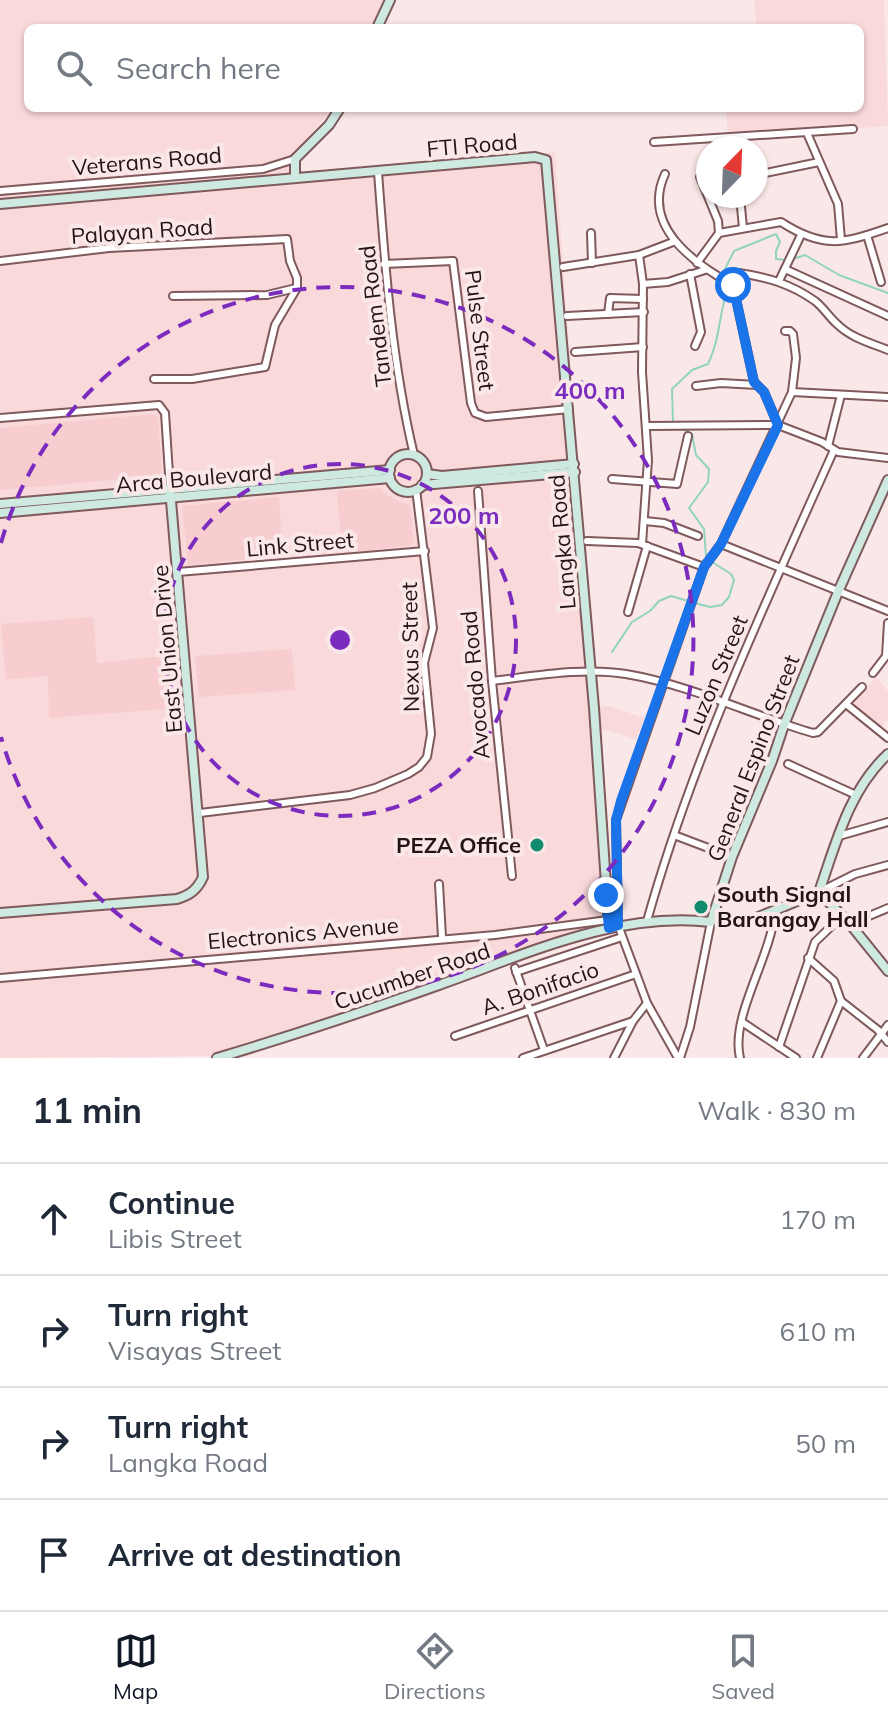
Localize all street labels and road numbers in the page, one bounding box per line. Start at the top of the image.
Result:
street label: FTI Road [425,127,519,163]
street label: Veterans Road [71,141,223,181]
street label: Palayan Road [70,212,214,250]
street label: Tandem Road [352,244,398,388]
street label: Pulse Street [459,268,501,392]
street label: Arca Boulevard [115,457,273,499]
street label: Langka Road [542,473,582,611]
street label: Link Street [245,525,355,563]
street label: East Union Drive [146,564,188,734]
street label: Nexus Street [395,581,425,712]
street label: Avocado Road [455,610,495,760]
street label: Luzon Street [678,610,754,739]
street label: General Espino Street [701,650,805,865]
street label: Electronics Avenue [206,911,400,955]
street label: Cucumber Road [330,936,494,1016]
street label: A. Bonifacio [478,955,602,1021]

